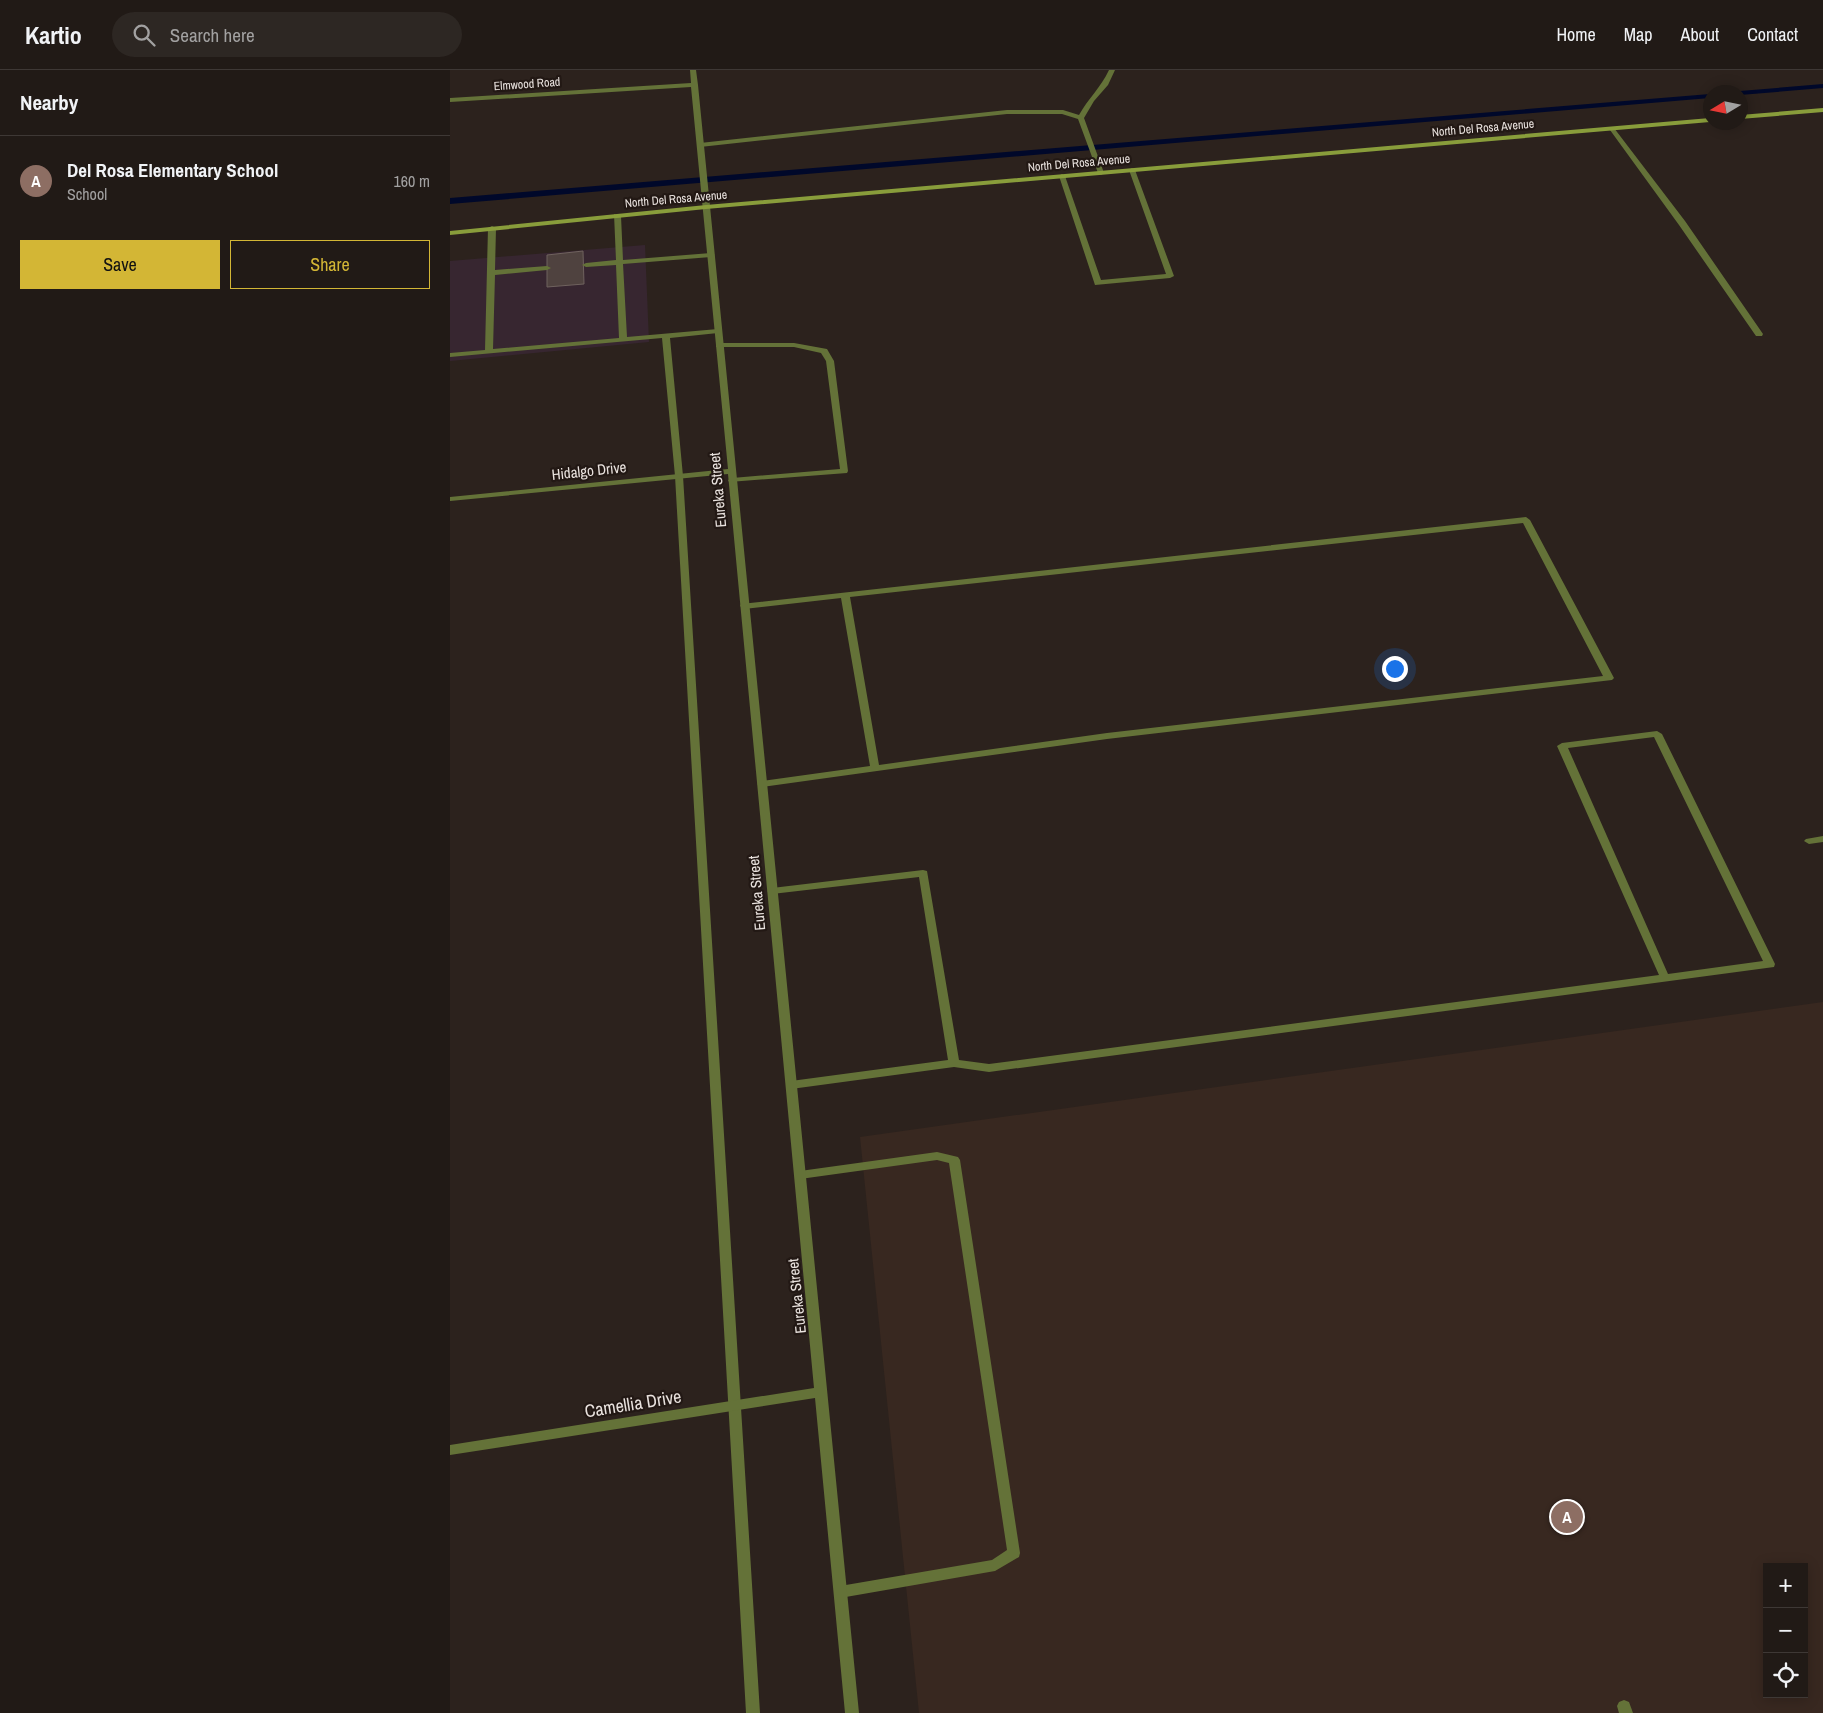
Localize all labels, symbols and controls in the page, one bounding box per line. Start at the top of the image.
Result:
search box [112,12,462,57]
text: Kartio [25,19,82,51]
icon: search [130,21,158,49]
text: Search here [170,22,255,48]
text: Home [1556,22,1596,47]
text: Map [1624,22,1653,47]
text: About [1681,22,1719,47]
text: Contact [1747,22,1798,47]
street label: Elmwood Road [493,74,561,94]
north arrow [1703,85,1748,130]
text: Nearby [20,88,78,117]
street label: North Del Rosa Avenue [1431,116,1535,140]
street label: North Del Rosa Avenue [1027,151,1131,175]
text: Del Rosa Elementary School [67,157,278,183]
text: A [31,170,41,192]
text: 160 m [394,170,430,192]
text: School [67,183,107,205]
street label: North Del Rosa Avenue [624,187,728,211]
button: Save [20,240,220,289]
button: Share [230,240,430,289]
street label: Eureka Street [704,451,731,528]
street label: Hidalgo Drive [550,456,628,485]
your location [1382,656,1408,682]
street label: Eureka Street [743,854,770,931]
street label: Eureka Street [782,1257,811,1335]
street label: Camellia Drive [583,1384,683,1423]
pin: A [1551,1498,1583,1536]
map controls [1763,1563,1808,1698]
button: + [1763,1563,1808,1608]
button: − [1763,1608,1808,1653]
button: locate [1763,1653,1808,1698]

